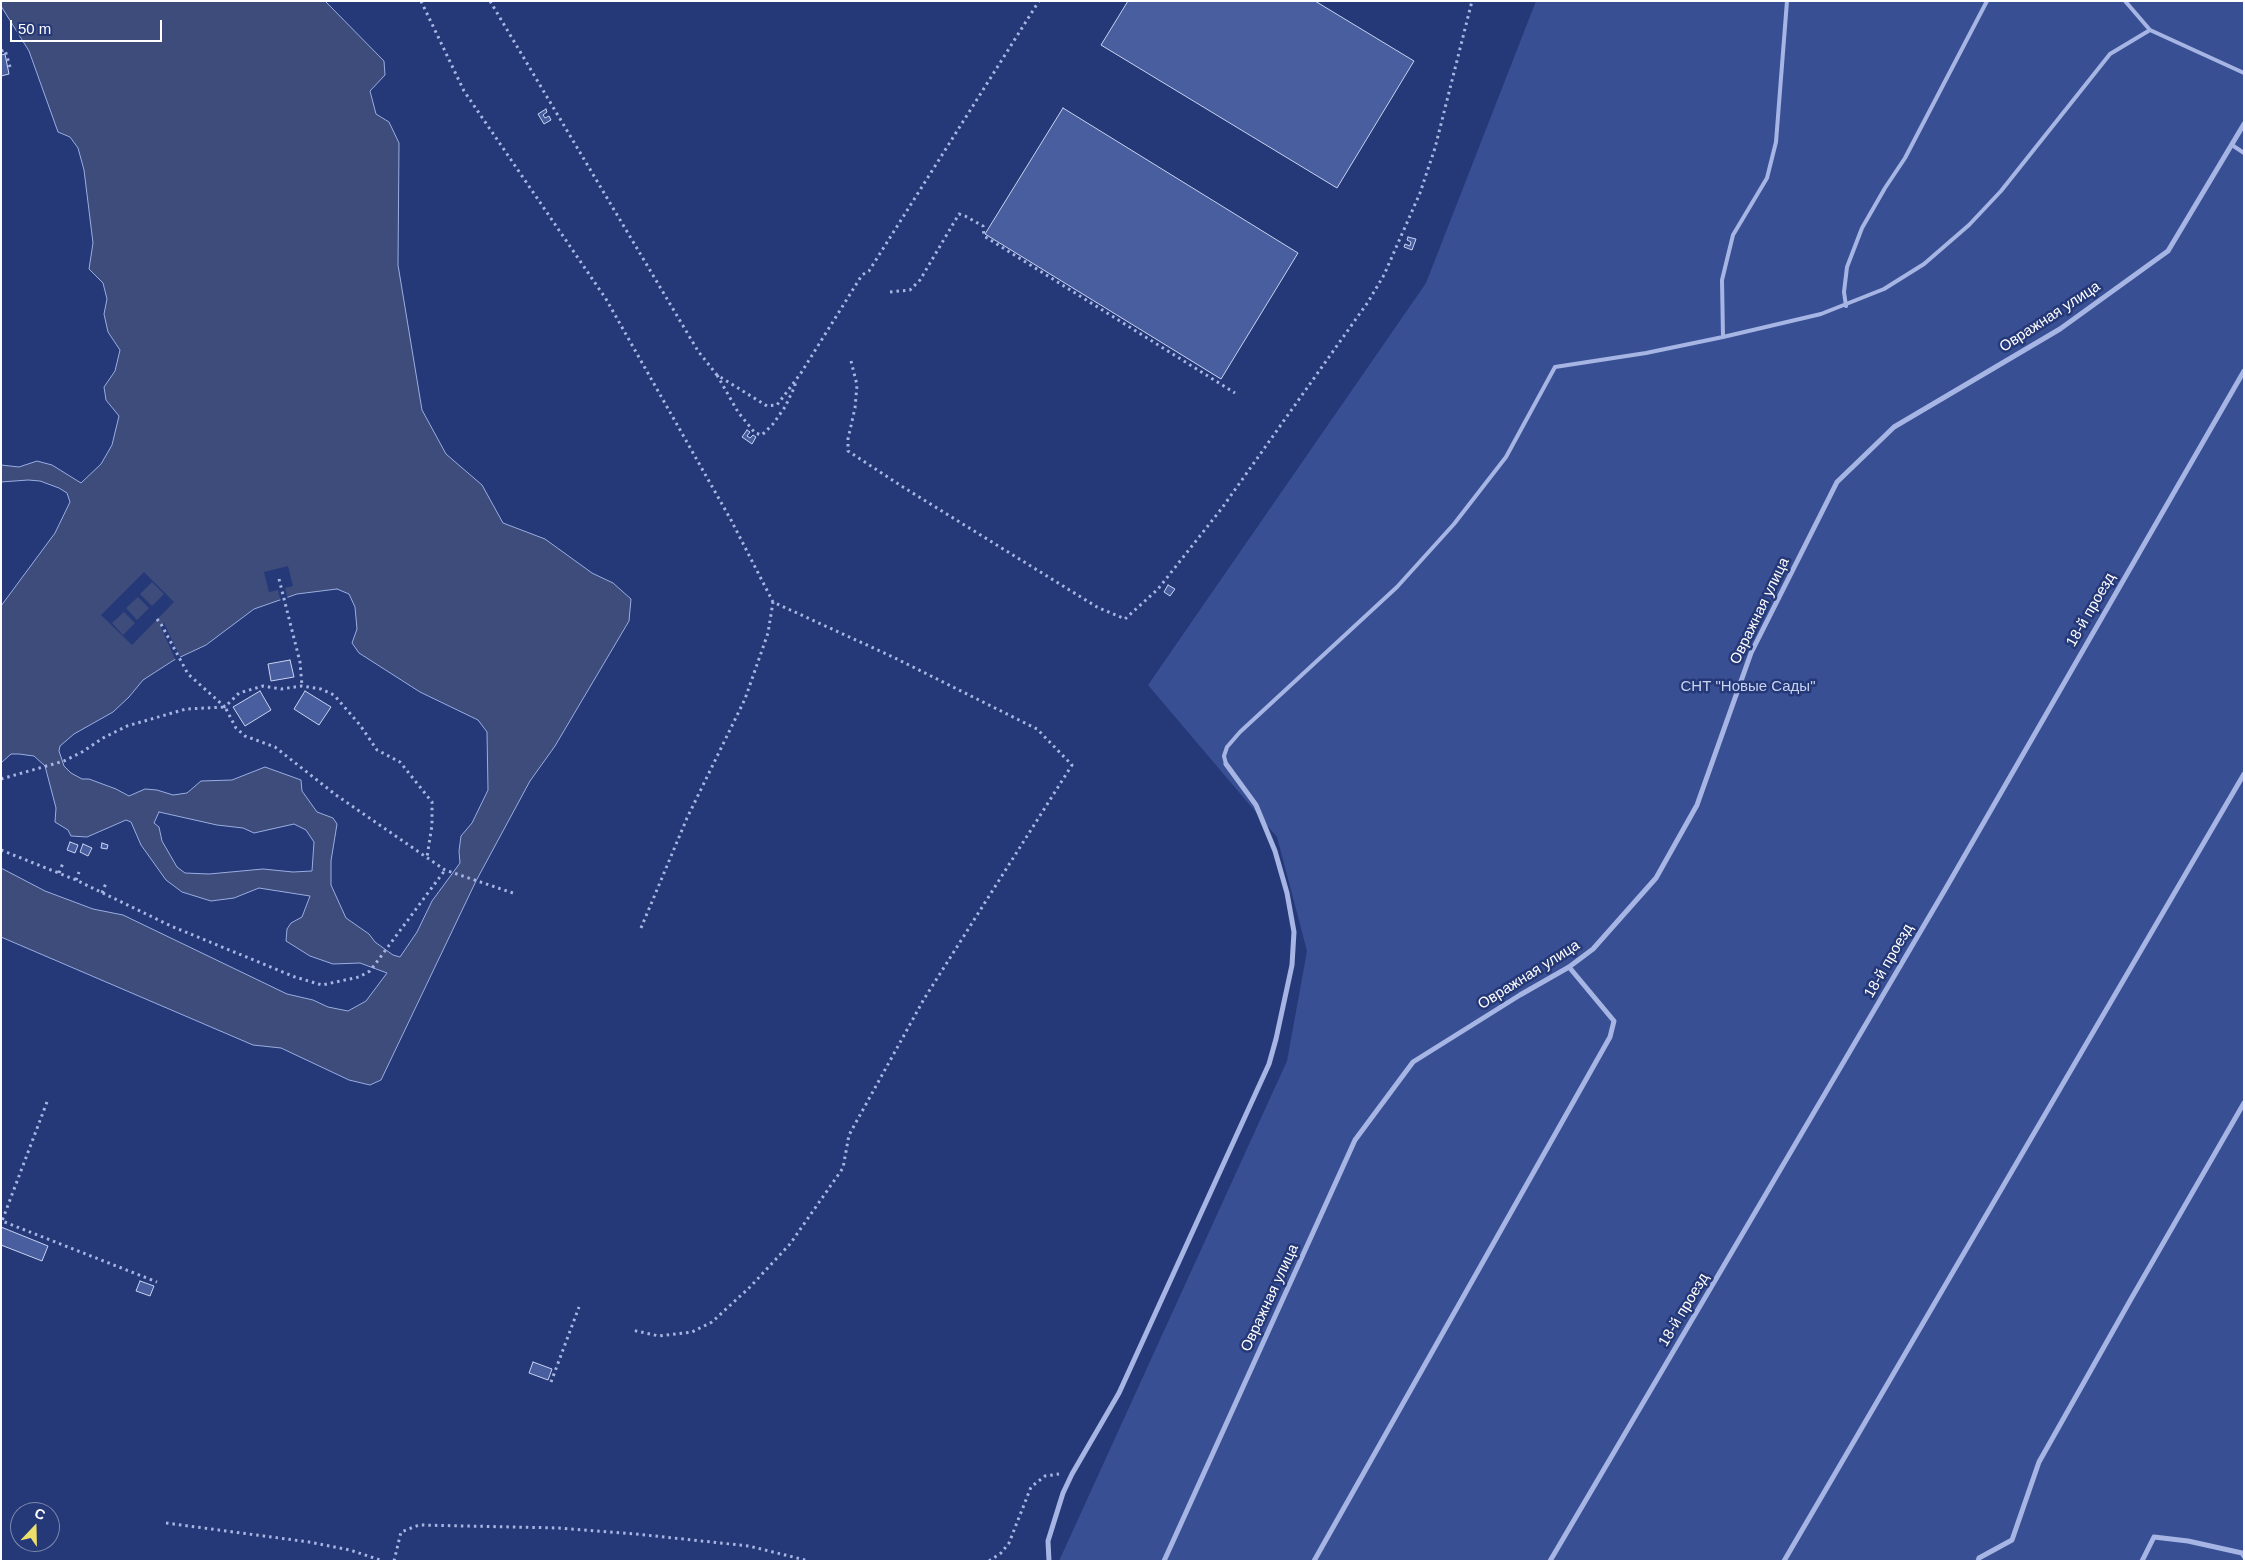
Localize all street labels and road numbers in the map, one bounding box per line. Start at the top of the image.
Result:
street label: Овражная улица [1996,278,2104,356]
street label: Овражная улица [1726,555,1794,667]
street label: 18-й проезд [2063,570,2119,650]
street label: 18-й проезд [1861,921,1917,1001]
street label: Овражная улица [1475,936,1583,1014]
street label: Овражная улица [1237,1241,1303,1355]
street label: 18-й проезд [1655,1270,1713,1350]

